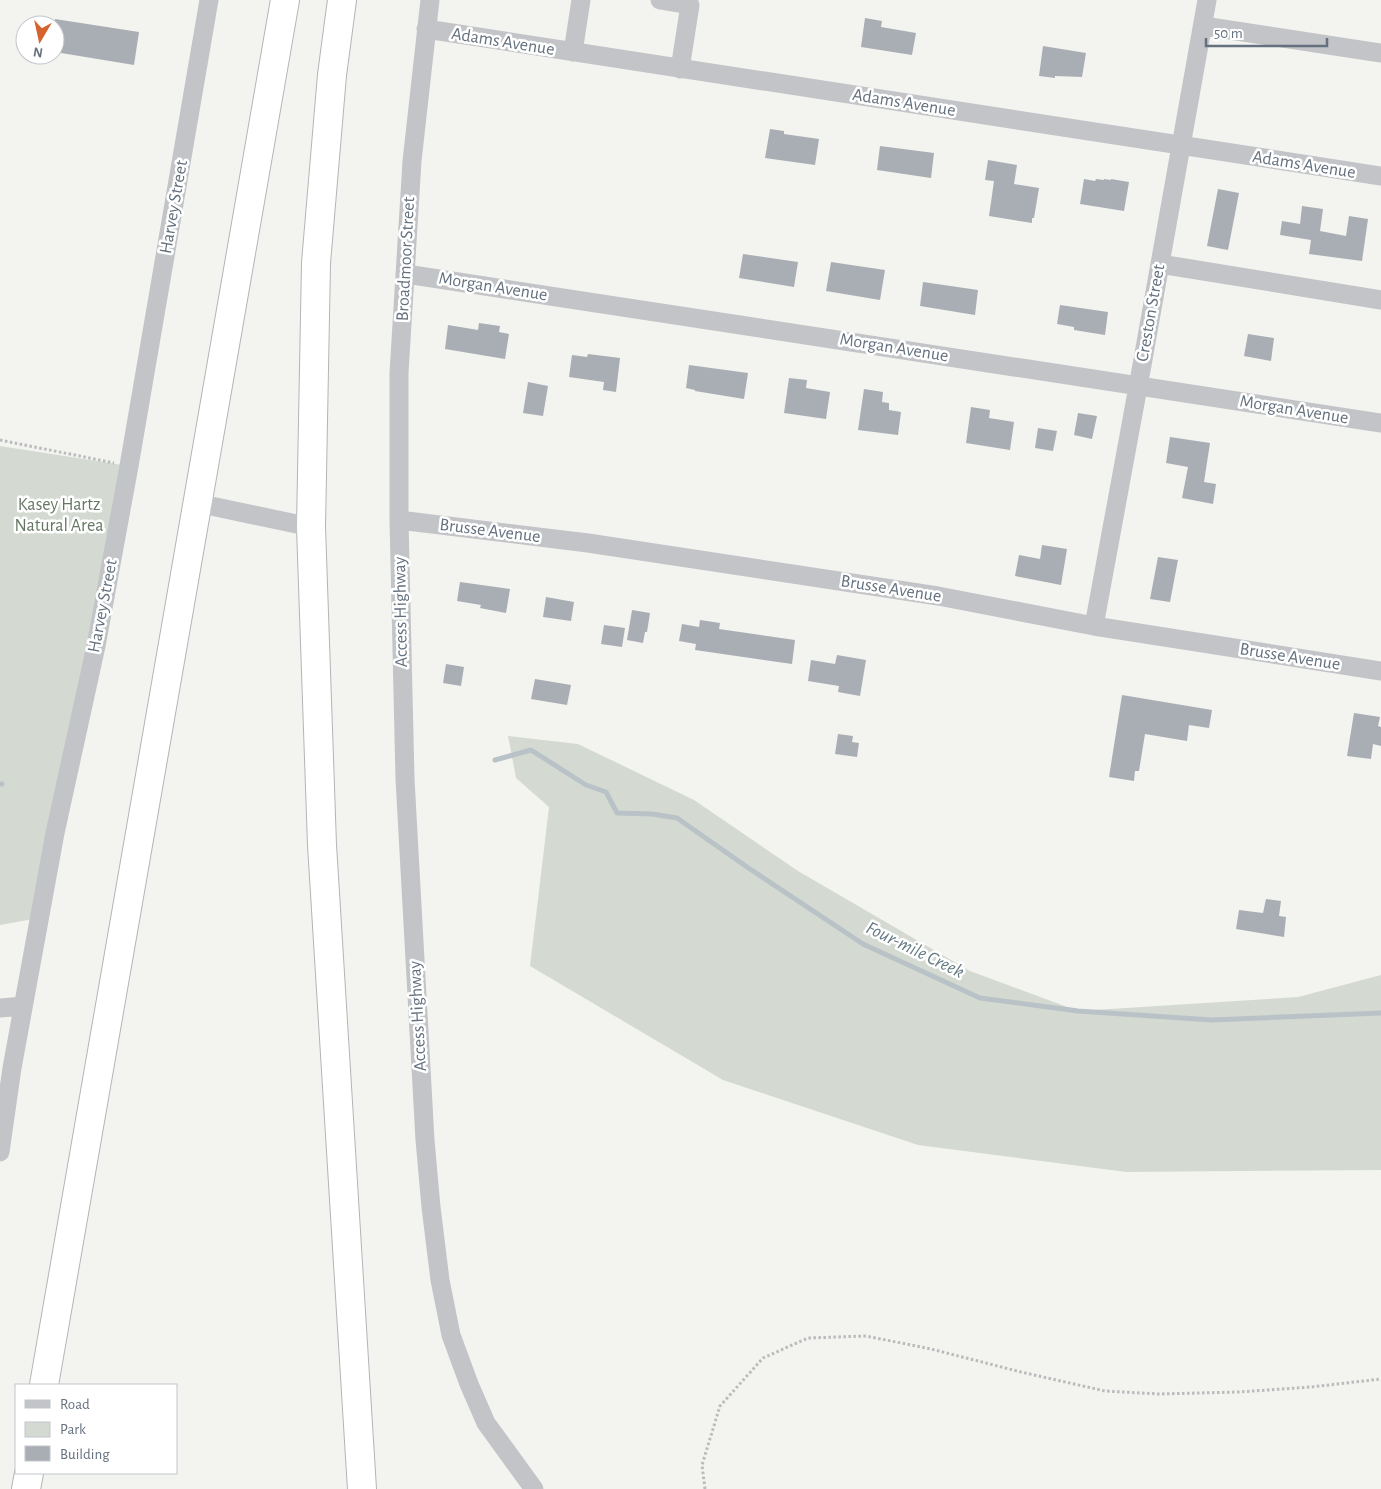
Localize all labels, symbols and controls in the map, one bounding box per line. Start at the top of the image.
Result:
north arrow [15,15,65,65]
scale bar [1206,15,1327,47]
street label: Adams Avenue [450,25,556,59]
text: 50 m [1214,26,1243,41]
text: N [32,44,44,60]
street label: Adams Avenue [851,86,957,120]
street label: Adams Avenue [1251,148,1357,182]
street label: Harvey Street [157,159,191,255]
street label: Broadmoor Street [394,196,418,322]
street label: Creston Street [1134,263,1168,363]
street label: Morgan Avenue [437,270,549,304]
street label: Morgan Avenue [838,331,950,365]
street label: Morgan Avenue [1238,393,1350,427]
park label: Kasey Hartz Natural Area [15,496,104,535]
street label: Brusse Avenue [439,516,541,546]
street label: Access Highway [391,556,411,667]
street label: Harvey Street [85,558,121,654]
street label: Brusse Avenue [839,572,943,606]
street label: Brusse Avenue [1238,640,1342,674]
water label: Four-mile Creek [863,918,967,982]
street label: Access Highway [406,960,430,1072]
legend [15,1384,178,1474]
text: Road [60,1397,90,1412]
text: Park [60,1422,86,1437]
text: Building [60,1447,110,1462]

